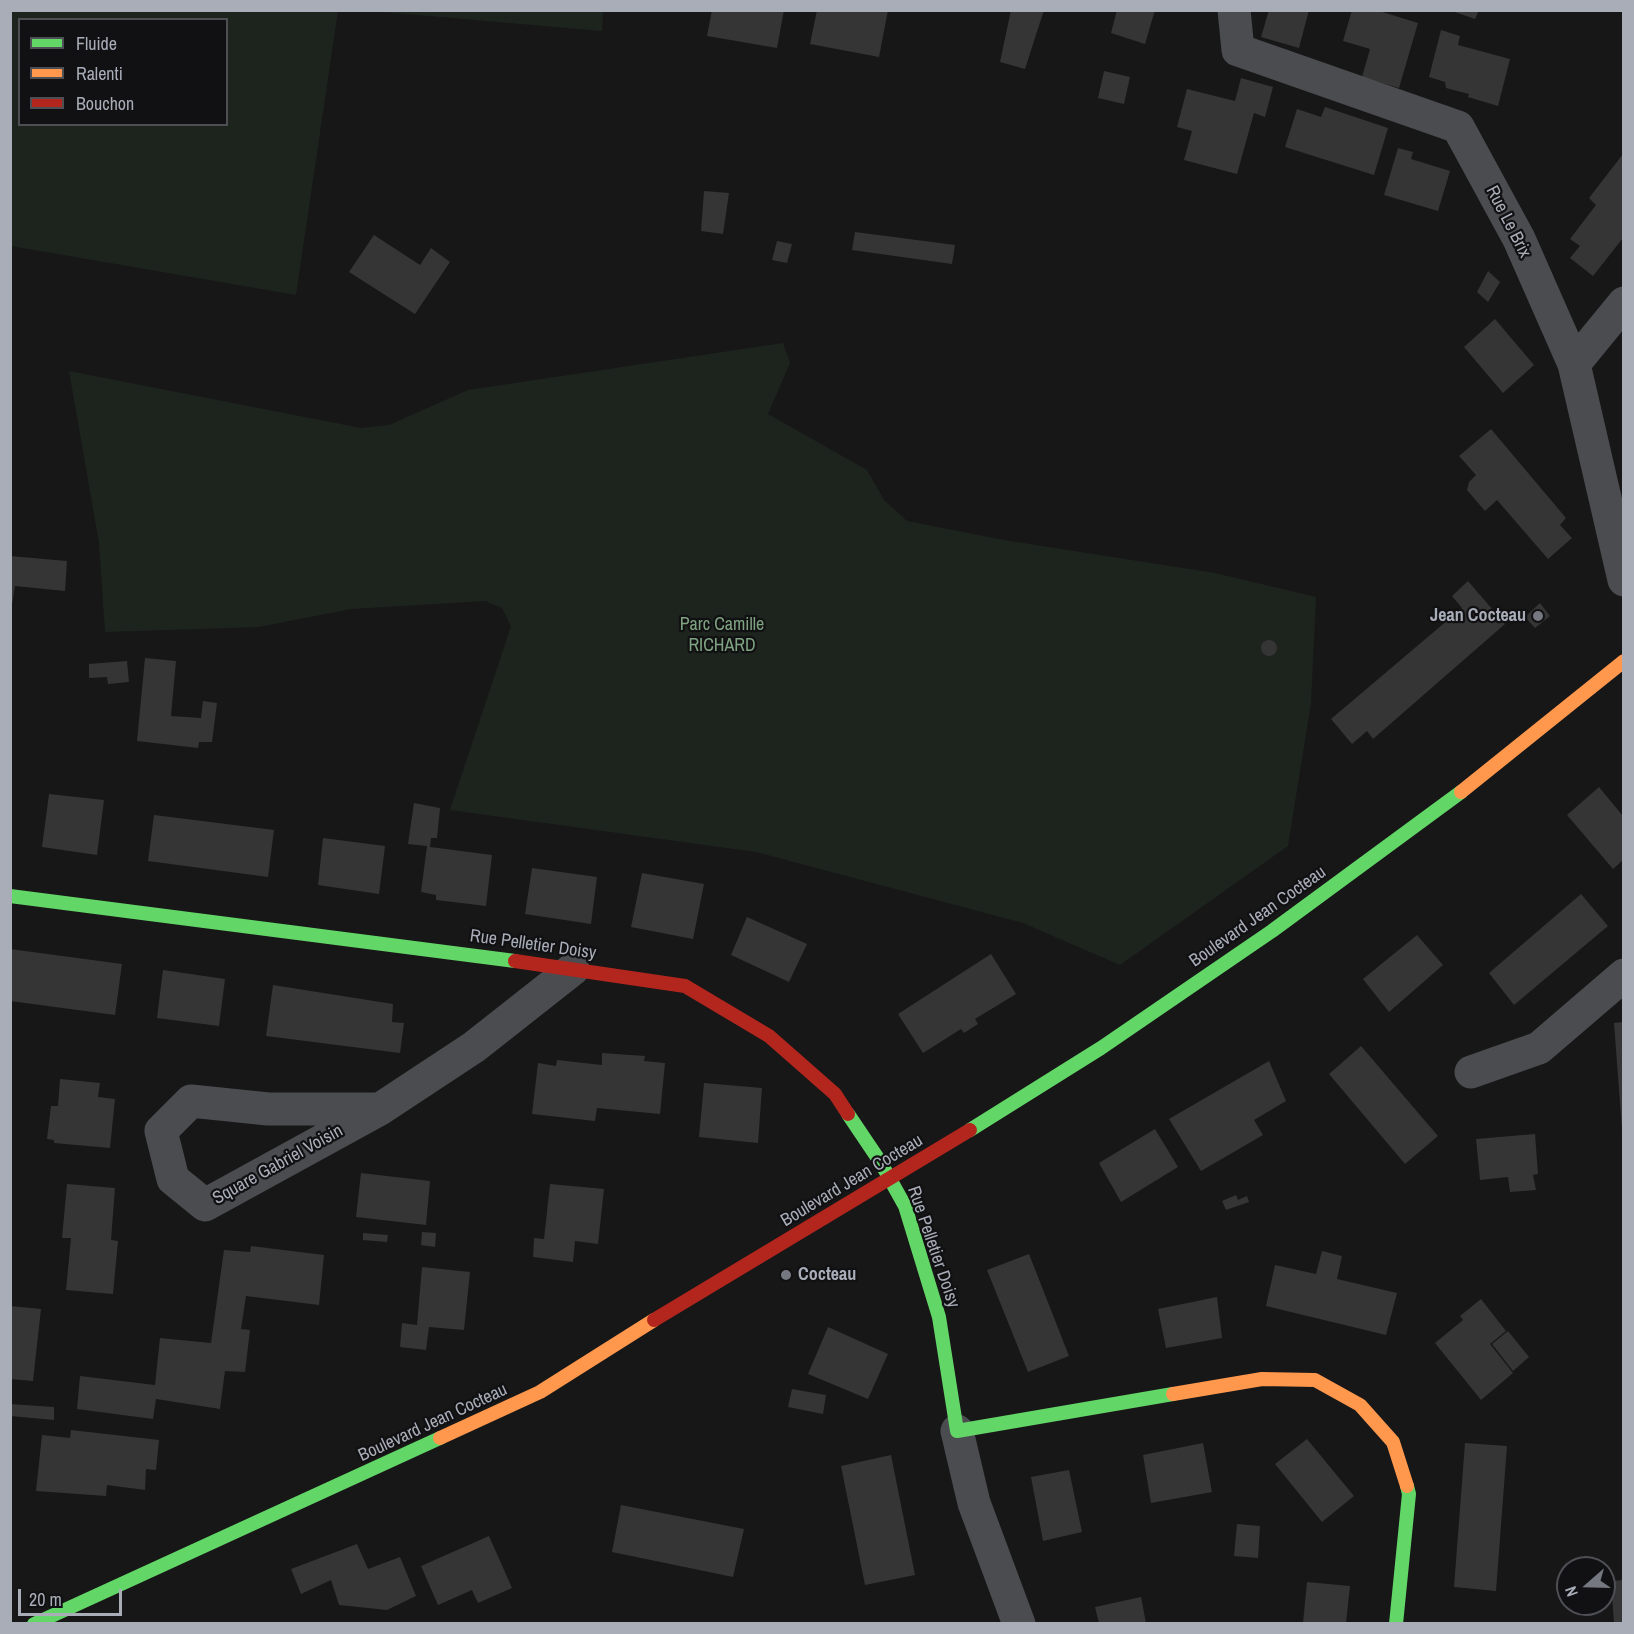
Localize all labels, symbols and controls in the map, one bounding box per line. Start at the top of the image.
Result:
legend [18,18,228,126]
text: Fluide [76,31,117,56]
text: Ralenti [76,61,123,86]
text: Bouchon [76,91,134,116]
street label: Rue Le Brix [1481,182,1535,262]
place label: Jean Cocteau [1430,605,1526,627]
marker: Jean Cocteau [1531,609,1545,623]
park label: Parc Camille RICHARD [680,614,764,656]
street label: Boulevard Jean Cocteau [1186,862,1330,972]
street label: Rue Pelletier Doisy [469,925,597,965]
street label: Square Gabriel Voisin [209,1120,347,1210]
street label: Boulevard Jean Cocteau [777,1130,927,1232]
street label: Rue Pelletier Doisy [902,1183,964,1311]
place label: Cocteau [798,1264,856,1286]
marker: Cocteau [779,1268,793,1282]
street label: Boulevard Jean Cocteau [355,1379,511,1467]
north arrow [1556,1556,1616,1616]
scale bar [21,1577,124,1615]
text: N [1559,1583,1583,1600]
text: 20 m [29,1587,62,1612]

